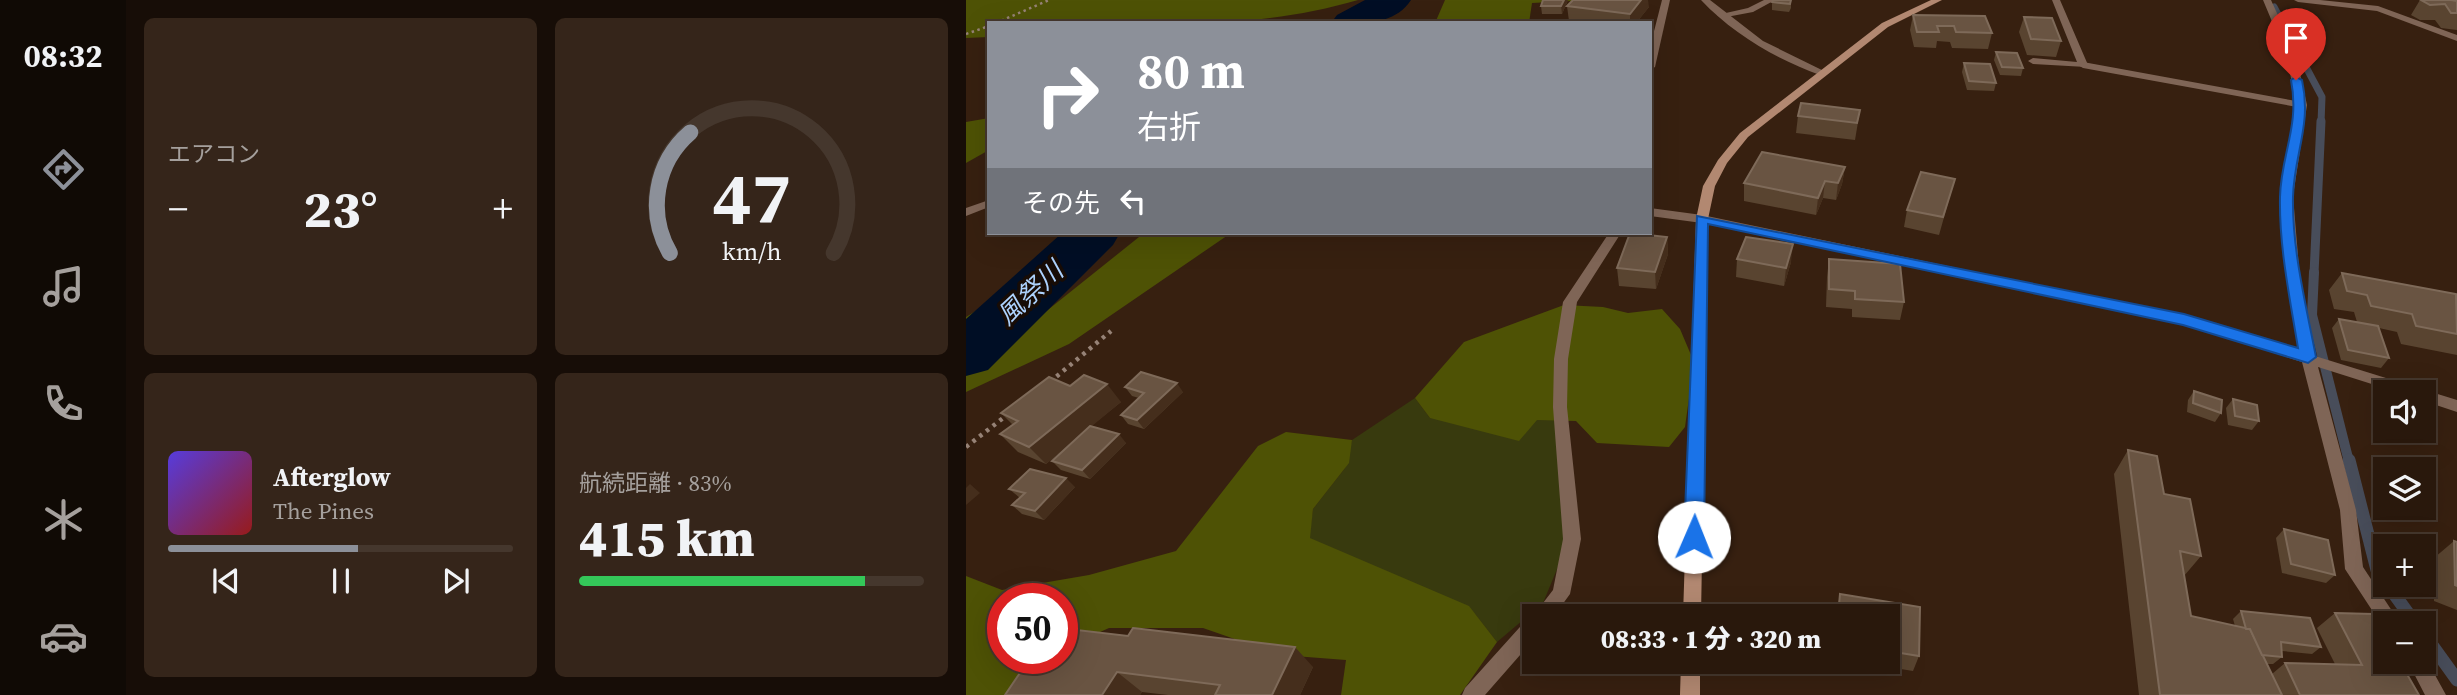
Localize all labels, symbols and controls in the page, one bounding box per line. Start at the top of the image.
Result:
pin [2266,8,2326,80]
icon: arrive [2277,19,2315,57]
text: 08:32 [24,34,102,78]
text: 80 m [1137,37,1245,104]
icon: right [1022,49,1113,140]
text: 右折 [1137,105,1201,149]
text: エアコン [168,138,260,170]
icon: directions [39,145,88,194]
text: 47 [712,148,791,247]
text: 23° [303,173,378,244]
icon: left [1114,182,1152,220]
text: − [168,183,188,235]
text: + [493,183,513,235]
text: その先 [1022,185,1100,221]
text: km/h [722,233,781,267]
water label: 風祭川 [989,251,1073,333]
icon: music [39,262,88,311]
icon: phone [39,379,88,428]
map controls [2373,380,2436,674]
button: sound [2373,380,2436,443]
button: layers [2373,457,2436,520]
text: Afterglow [273,459,391,495]
text: 航続距離 · 83% [579,467,732,499]
icon: climate [39,495,88,544]
text: The Pines [273,495,374,527]
position arrow [1657,500,1731,574]
text: 415 km [579,502,755,573]
button: + [2373,534,2436,597]
icon: previous [207,562,245,600]
icon: pause [322,562,360,600]
icon: next [437,562,475,600]
speed limit sign: 50 [987,583,1078,674]
button: − [2373,611,2436,674]
icon: car [39,612,88,661]
text: 08:33 · 1 分 · 320 m [1601,621,1821,657]

